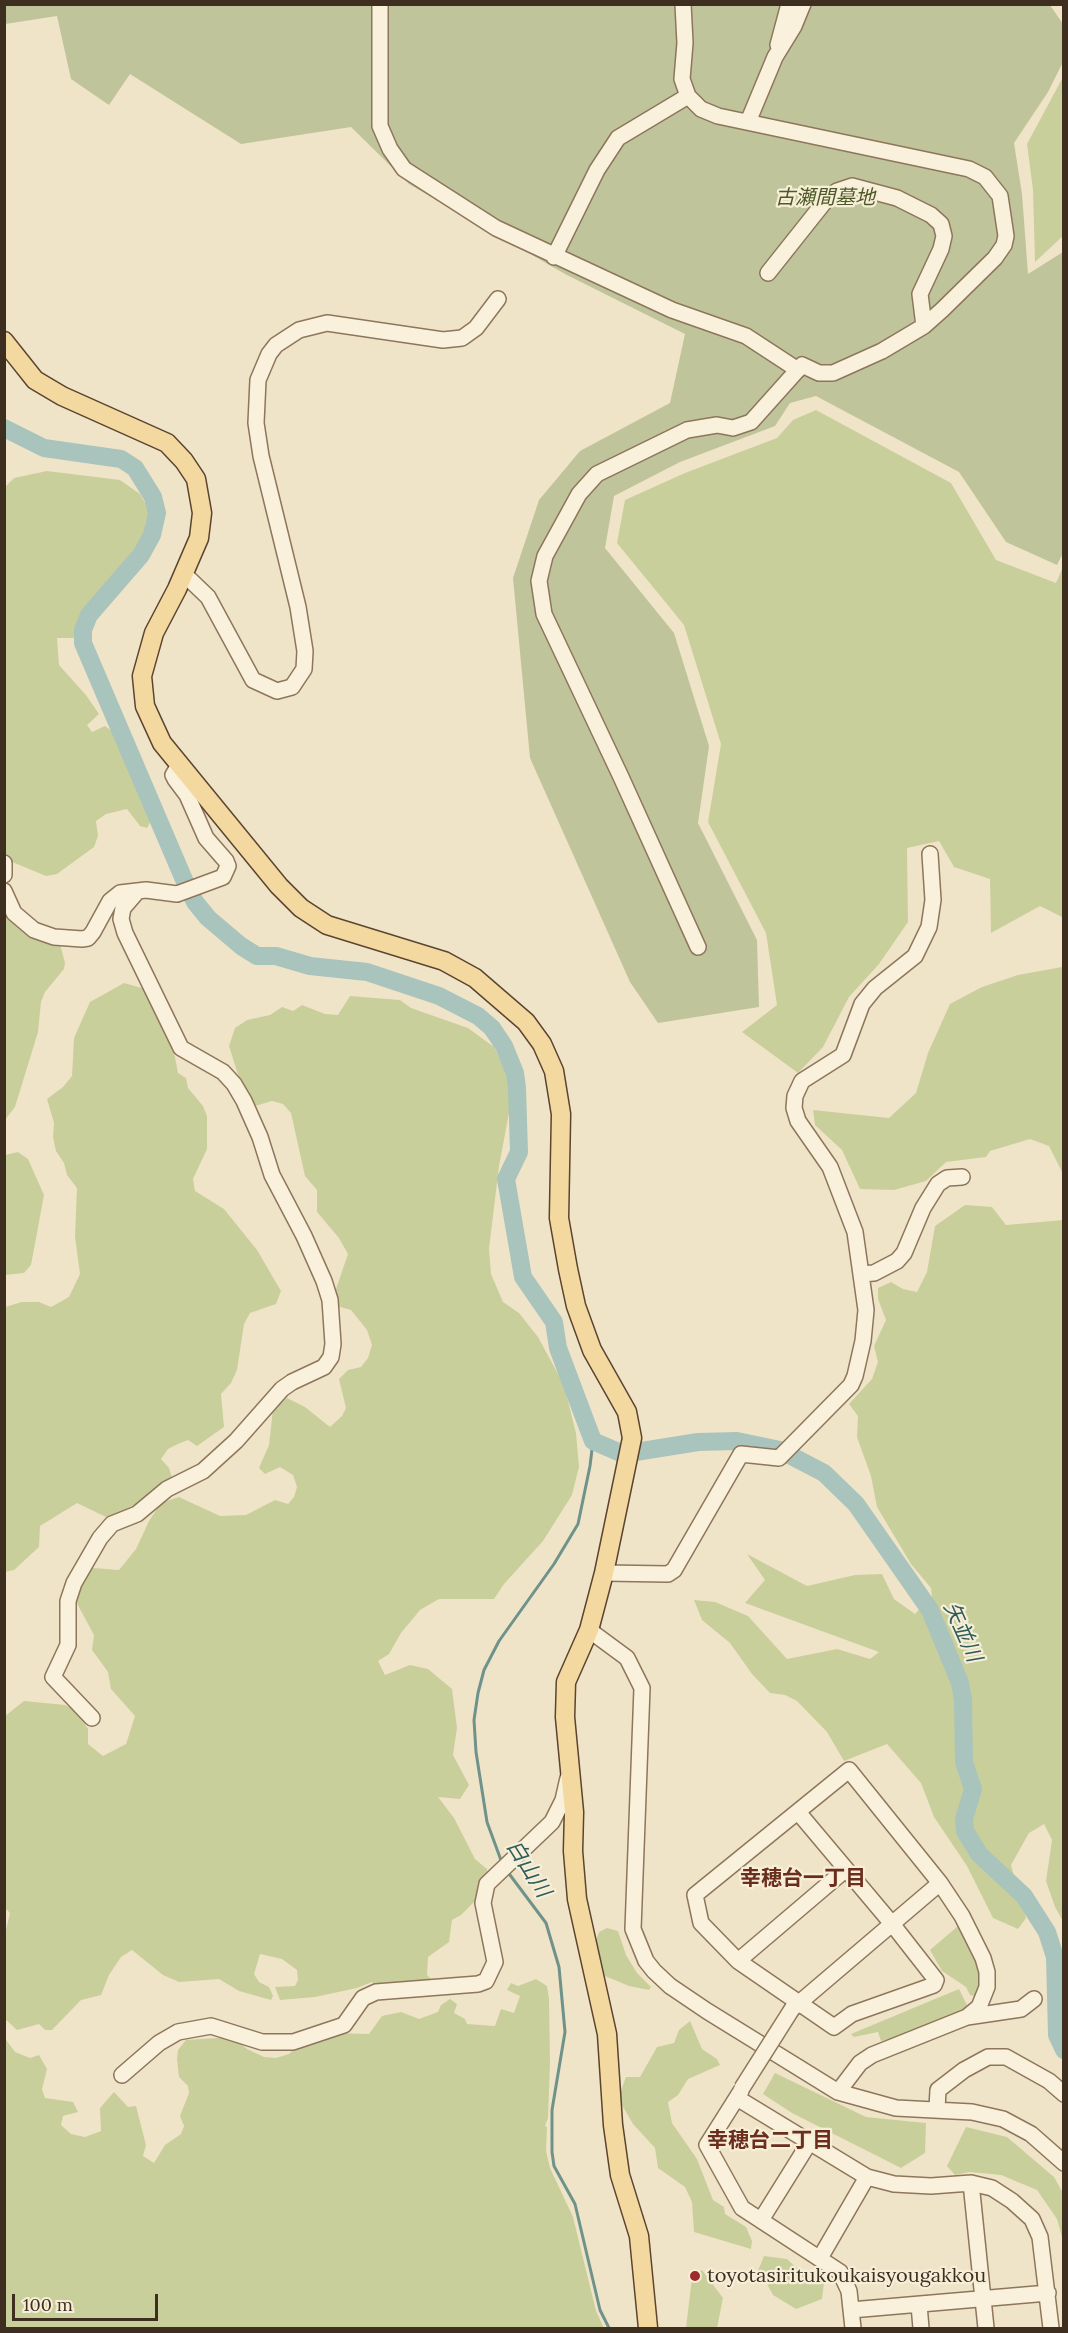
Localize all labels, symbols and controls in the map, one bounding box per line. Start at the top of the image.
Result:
park label: 古瀬間墓地 [775,186,875,210]
water label: 矢並川 [938,1598,986,1666]
water label: 白山川 [501,1836,555,1902]
district label: 幸穂台一丁目 [740,1866,866,1892]
district label: 幸穂台二丁目 [707,2128,833,2154]
place label: toyotasiritukoukaisyougakkou [707,2264,986,2288]
marker: toyotasiritukoukaisyougakkou [688,2269,702,2283]
scale bar [15,2282,160,2320]
text: 100 m [23,2293,73,2316]

